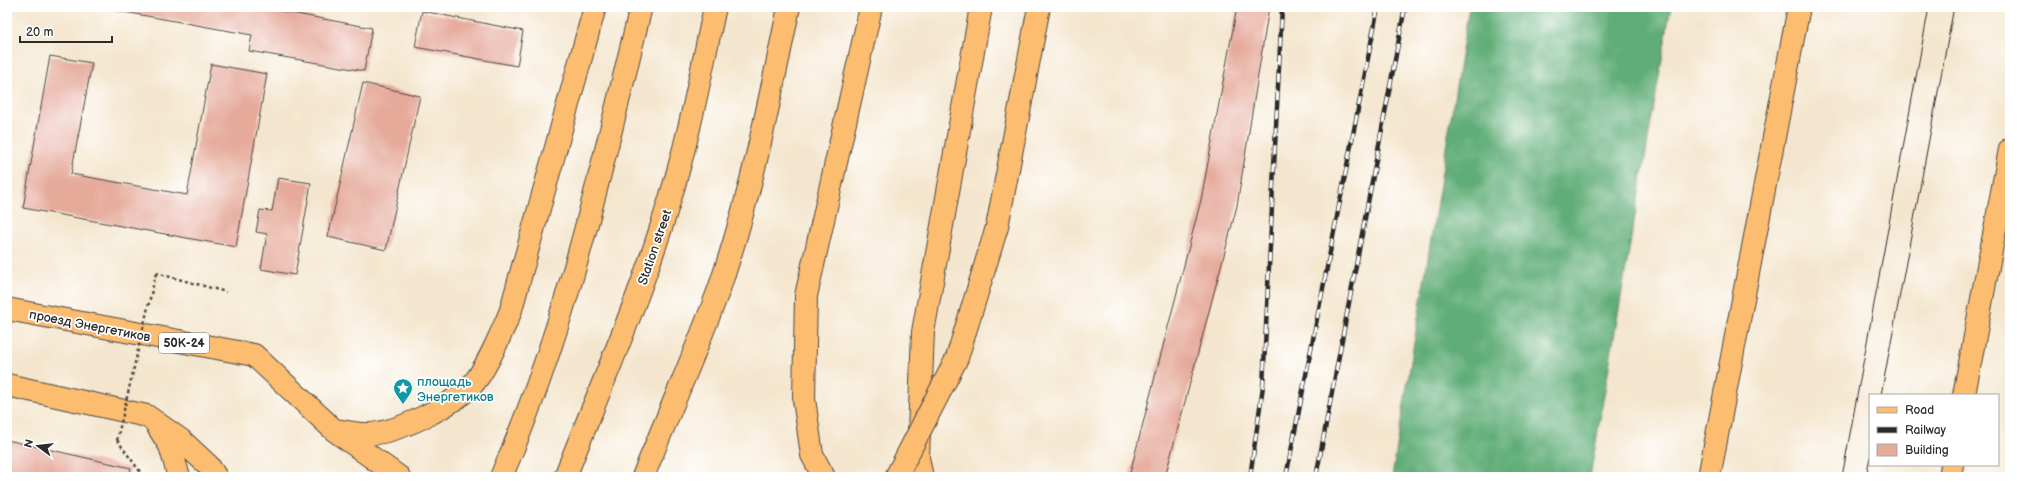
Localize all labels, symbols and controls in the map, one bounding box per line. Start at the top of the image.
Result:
scale bar [20,18,112,44]
text: 20 m [26,25,53,40]
street label: Station street [635,208,675,287]
street label: проезд Энергетиков [28,306,152,346]
road number: 50К-24 [159,333,209,353]
place label: площадь Энергетиков [417,374,494,405]
place icon: площадь Энергетиков [392,377,414,405]
legend [1869,394,1999,466]
text: Road [1905,403,1934,418]
text: Railway [1905,423,1947,438]
north arrow [18,426,58,466]
text: N [21,438,36,449]
text: Building [1905,443,1949,458]

